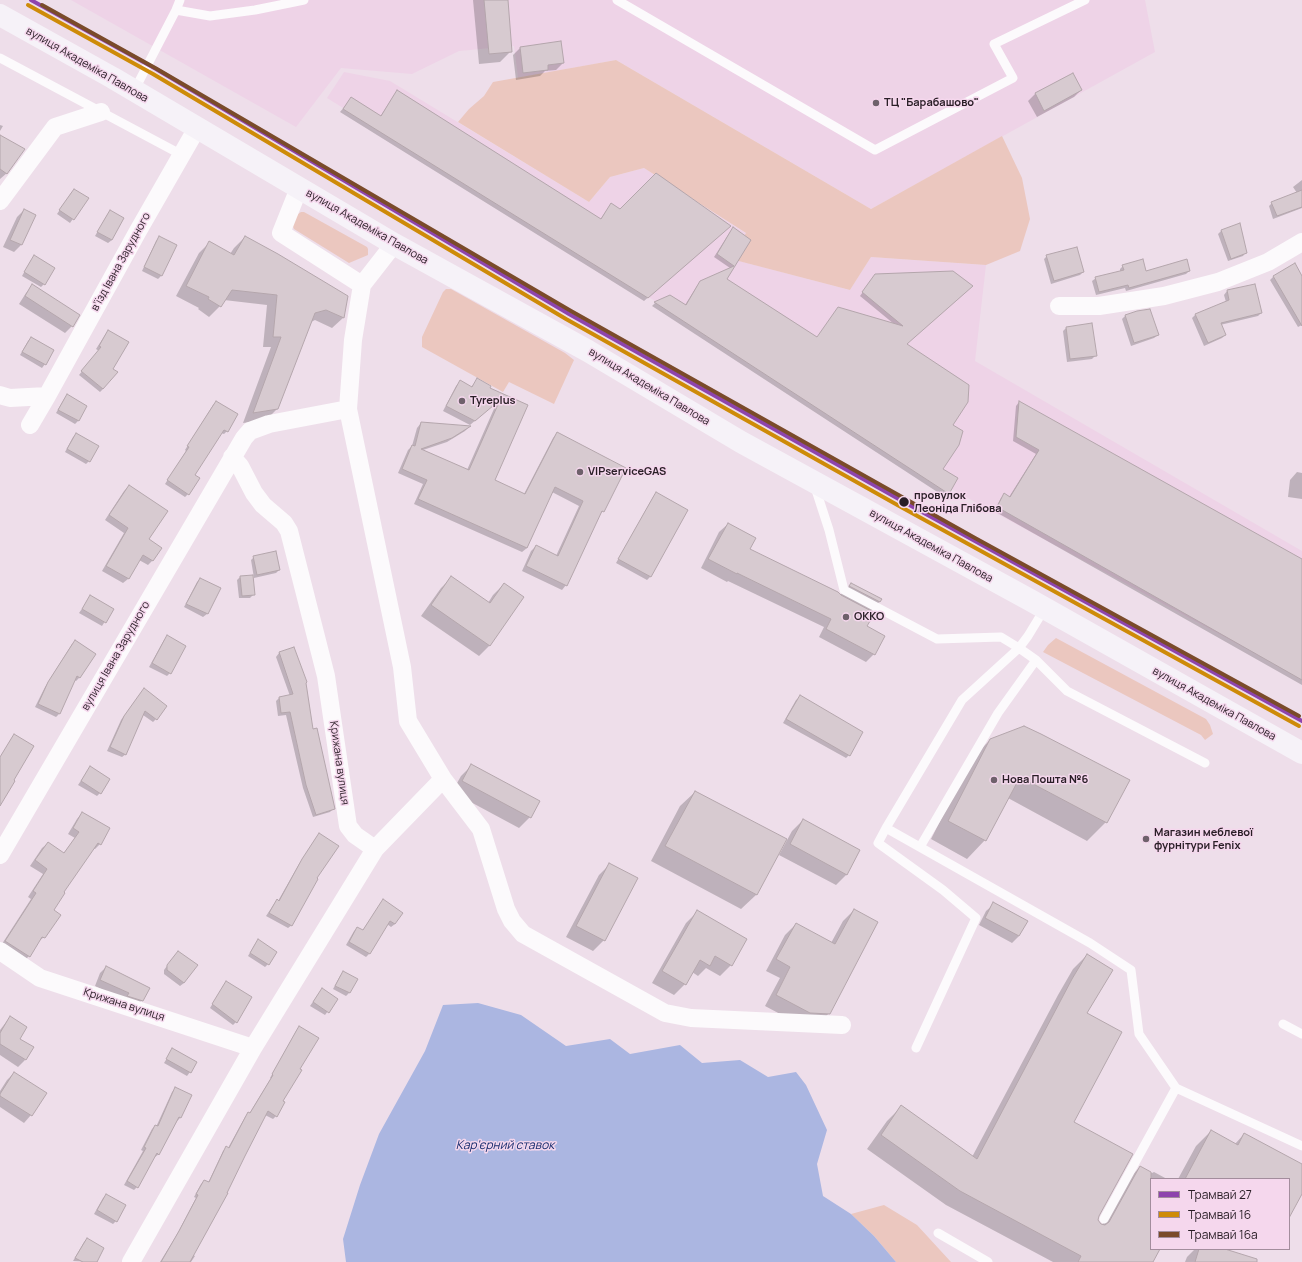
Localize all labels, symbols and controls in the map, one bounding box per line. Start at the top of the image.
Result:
street label: вулиця Академіка Павлова [24,25,150,105]
place label: ТЦ "Барабашово" [884,96,979,110]
marker: ТЦ "Барабашово" [871,98,881,108]
street label: вулиця Академіка Павлова [304,187,430,267]
street label: в’їзд Івана Зарудного [88,210,154,314]
street label: вулиця Академіка Павлова [586,346,712,428]
place label: Tyreplus [470,394,515,408]
marker: Tyreplus [457,396,467,406]
place label: VIPserviceGAS [588,465,666,479]
marker: VIPserviceGAS [575,467,585,477]
place label: провулок Леоніда Глібова [914,489,1002,515]
marker: провулок Леоніда Глібова [897,495,911,509]
street label: вулиця Академіка Павлова [867,507,995,585]
street label: вулиця Івана Зарудного [79,599,153,713]
place label: ОККО [854,610,884,624]
marker: ОККО [841,612,851,622]
street label: вулиця Академіка Павлова [1150,665,1278,743]
street label: Крижана вулиця [327,720,351,806]
place label: Нова Пошта №6 [1002,773,1088,787]
marker: Нова Пошта №6 [989,775,999,785]
place label: Магазин меблевої фурнітури Fenix [1154,826,1253,852]
marker: Магазин меблевої фурнітури Fenix [1141,834,1151,844]
street label: Крижана вулиця [82,986,166,1024]
water label: Кар'єрний ставок [456,1139,554,1153]
legend [1150,1178,1290,1250]
text: Трамвай 27 [1188,1186,1252,1203]
text: Трамвай 16 [1188,1206,1251,1223]
text: Трамвай 16a [1188,1226,1258,1243]

